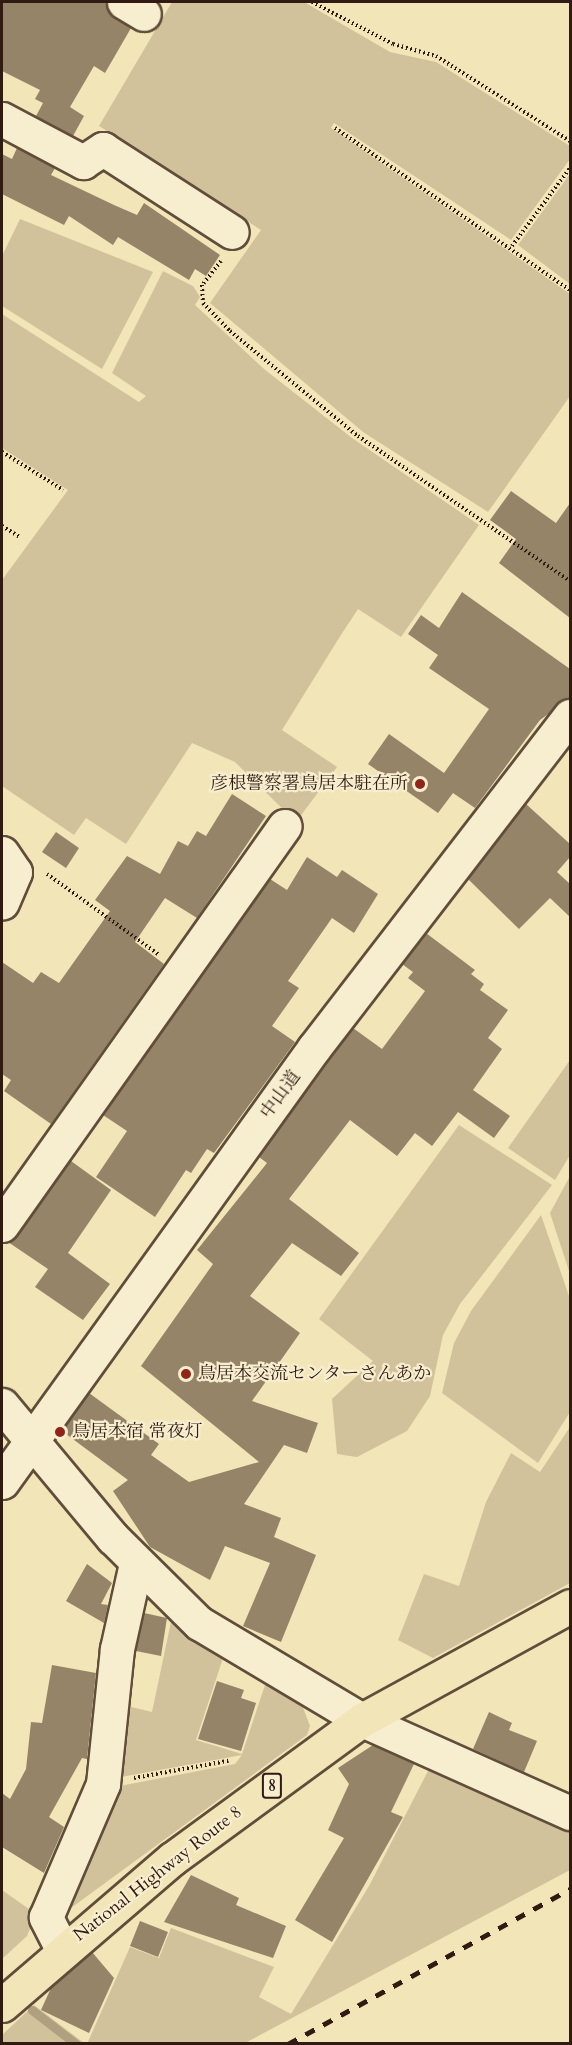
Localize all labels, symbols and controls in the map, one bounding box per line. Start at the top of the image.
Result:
place label: 彦根警察署鳥居本駐在所 [210,773,408,795]
marker: 彦根警察署鳥居本駐在所 [413,777,427,791]
street label: 中山道 [256,1067,306,1123]
place label: 鳥居本交流センターさんあか [198,1363,432,1385]
marker: 鳥居本交流センターさんあか [179,1367,193,1381]
place label: 鳥居本宿 常夜灯 [72,1421,203,1443]
marker: 鳥居本宿 常夜灯 [53,1425,67,1439]
road number: 8 [262,1773,282,1799]
street label: National Highway Route 8 [70,1802,246,1946]

